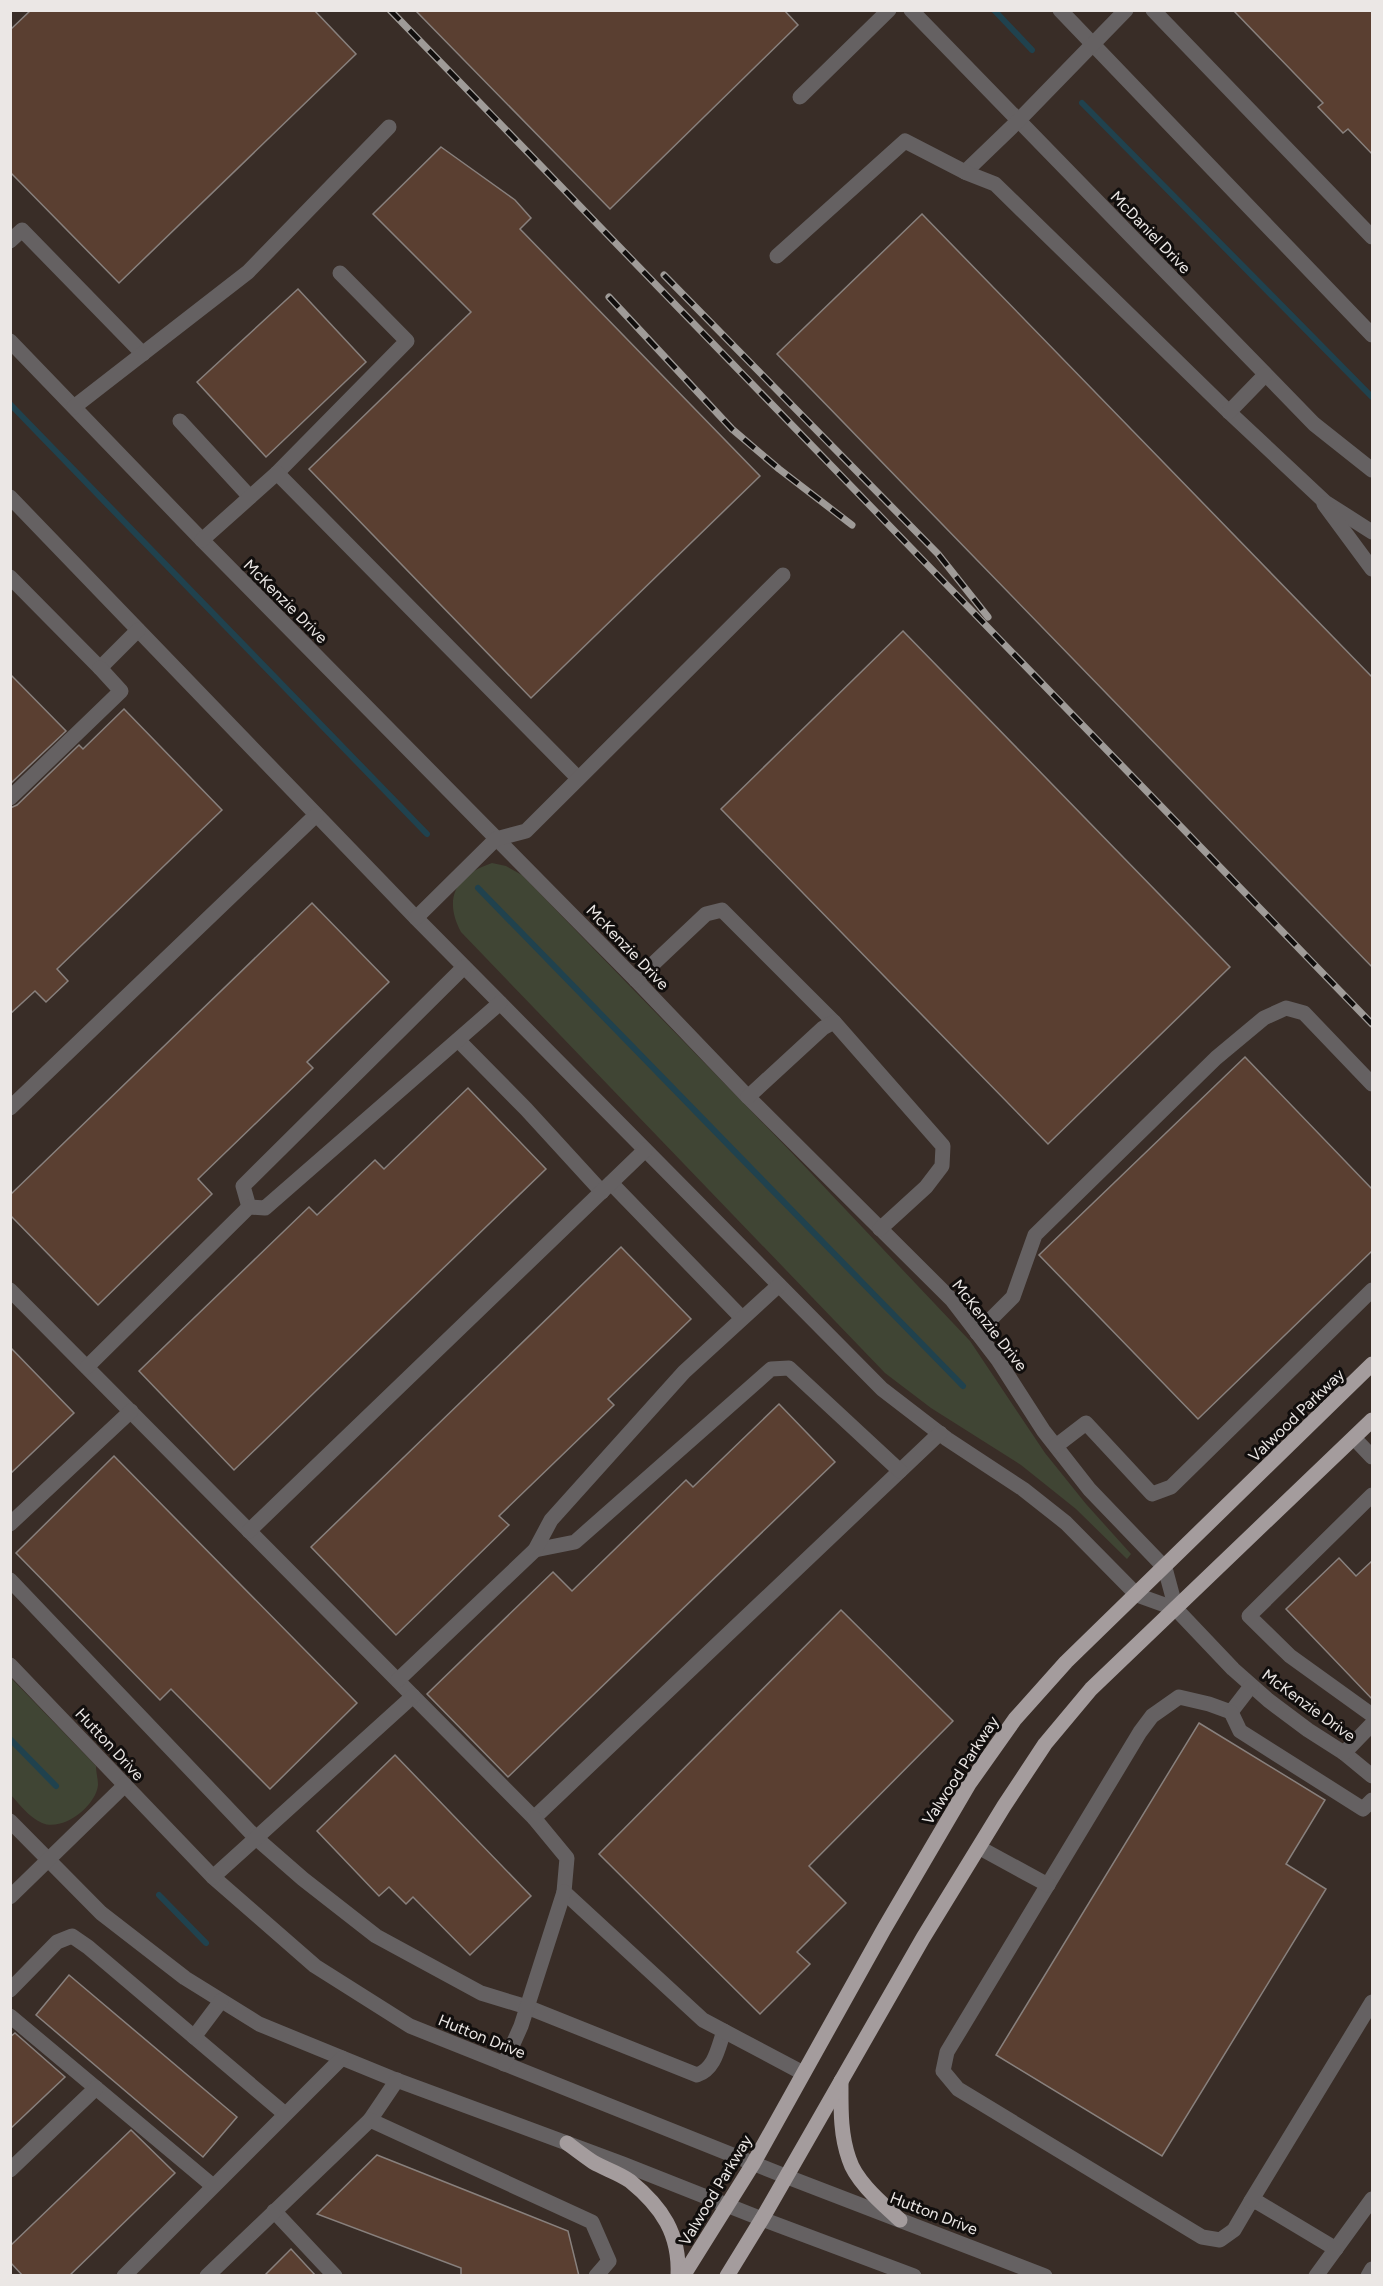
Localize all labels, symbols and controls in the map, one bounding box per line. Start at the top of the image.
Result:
street label: McDaniel Drive [1107,187,1195,278]
street label: McKenzie Drive [240,555,332,647]
street label: McKenzie Drive [582,901,673,994]
street label: McKenzie Drive [948,1276,1031,1375]
street label: Valwood Parkway [1245,1364,1349,1466]
street label: McKenzie Drive [1258,1665,1359,1746]
street label: Hutton Drive [71,1704,148,1785]
street label: Valwood Parkway [918,1712,1003,1828]
street label: Hutton Drive [436,2010,528,2063]
street label: Valwood Parkway [675,2131,756,2249]
street label: Hutton Drive [887,2188,980,2239]

